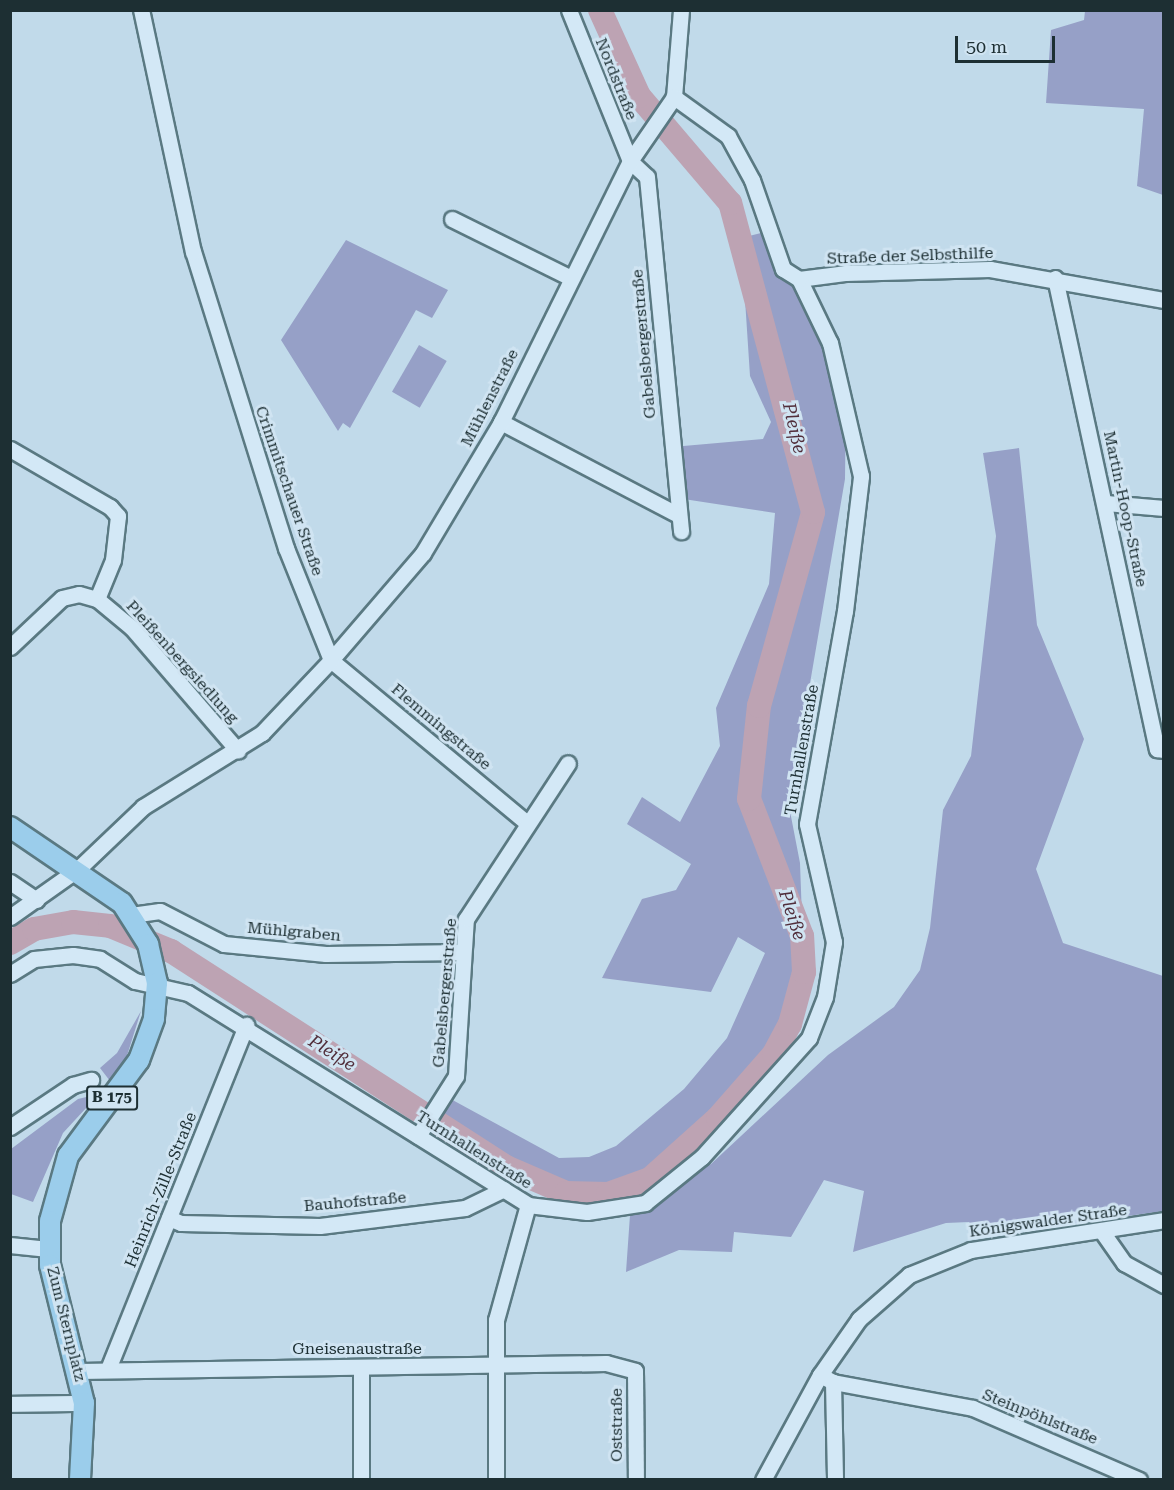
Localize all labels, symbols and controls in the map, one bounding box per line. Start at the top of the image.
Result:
scale bar [958,24,1058,62]
street label: Nordstraße [591,35,641,123]
text: 50 m [966,36,1007,57]
street label: Straße der Selbsthilfe [826,244,994,268]
street label: Gabelsbergerstraße [628,269,660,419]
street label: Mühlenstraße [457,346,523,450]
water label: Pleiße [778,401,810,455]
street label: Crimmitschauer Straße [251,404,327,578]
street label: Martin-Hoop-Straße [1099,429,1151,589]
street label: Pleißenbergsiedlung [122,597,242,727]
street label: Flemmingstraße [387,680,495,774]
street label: Turnhallenstraße [781,683,823,817]
water label: Pleiße [774,887,810,943]
street label: Mühlgraben [246,918,342,946]
street label: Gabelsbergerstraße [429,918,461,1068]
water label: Pleiße [305,1030,359,1076]
road number: B 175 [85,1086,139,1110]
street label: Turnhallenstraße [413,1107,535,1193]
street label: Heinrich-Zille-Straße [121,1109,201,1271]
street label: Bauhofstraße [303,1188,407,1216]
street label: Königswalder Straße [968,1200,1128,1242]
street label: Zum Sternplatz [42,1265,90,1383]
street label: Gneisenaustraße [292,1339,422,1359]
street label: Steinpöhlstraße [980,1385,1100,1449]
street label: Oststraße [607,1388,627,1462]

